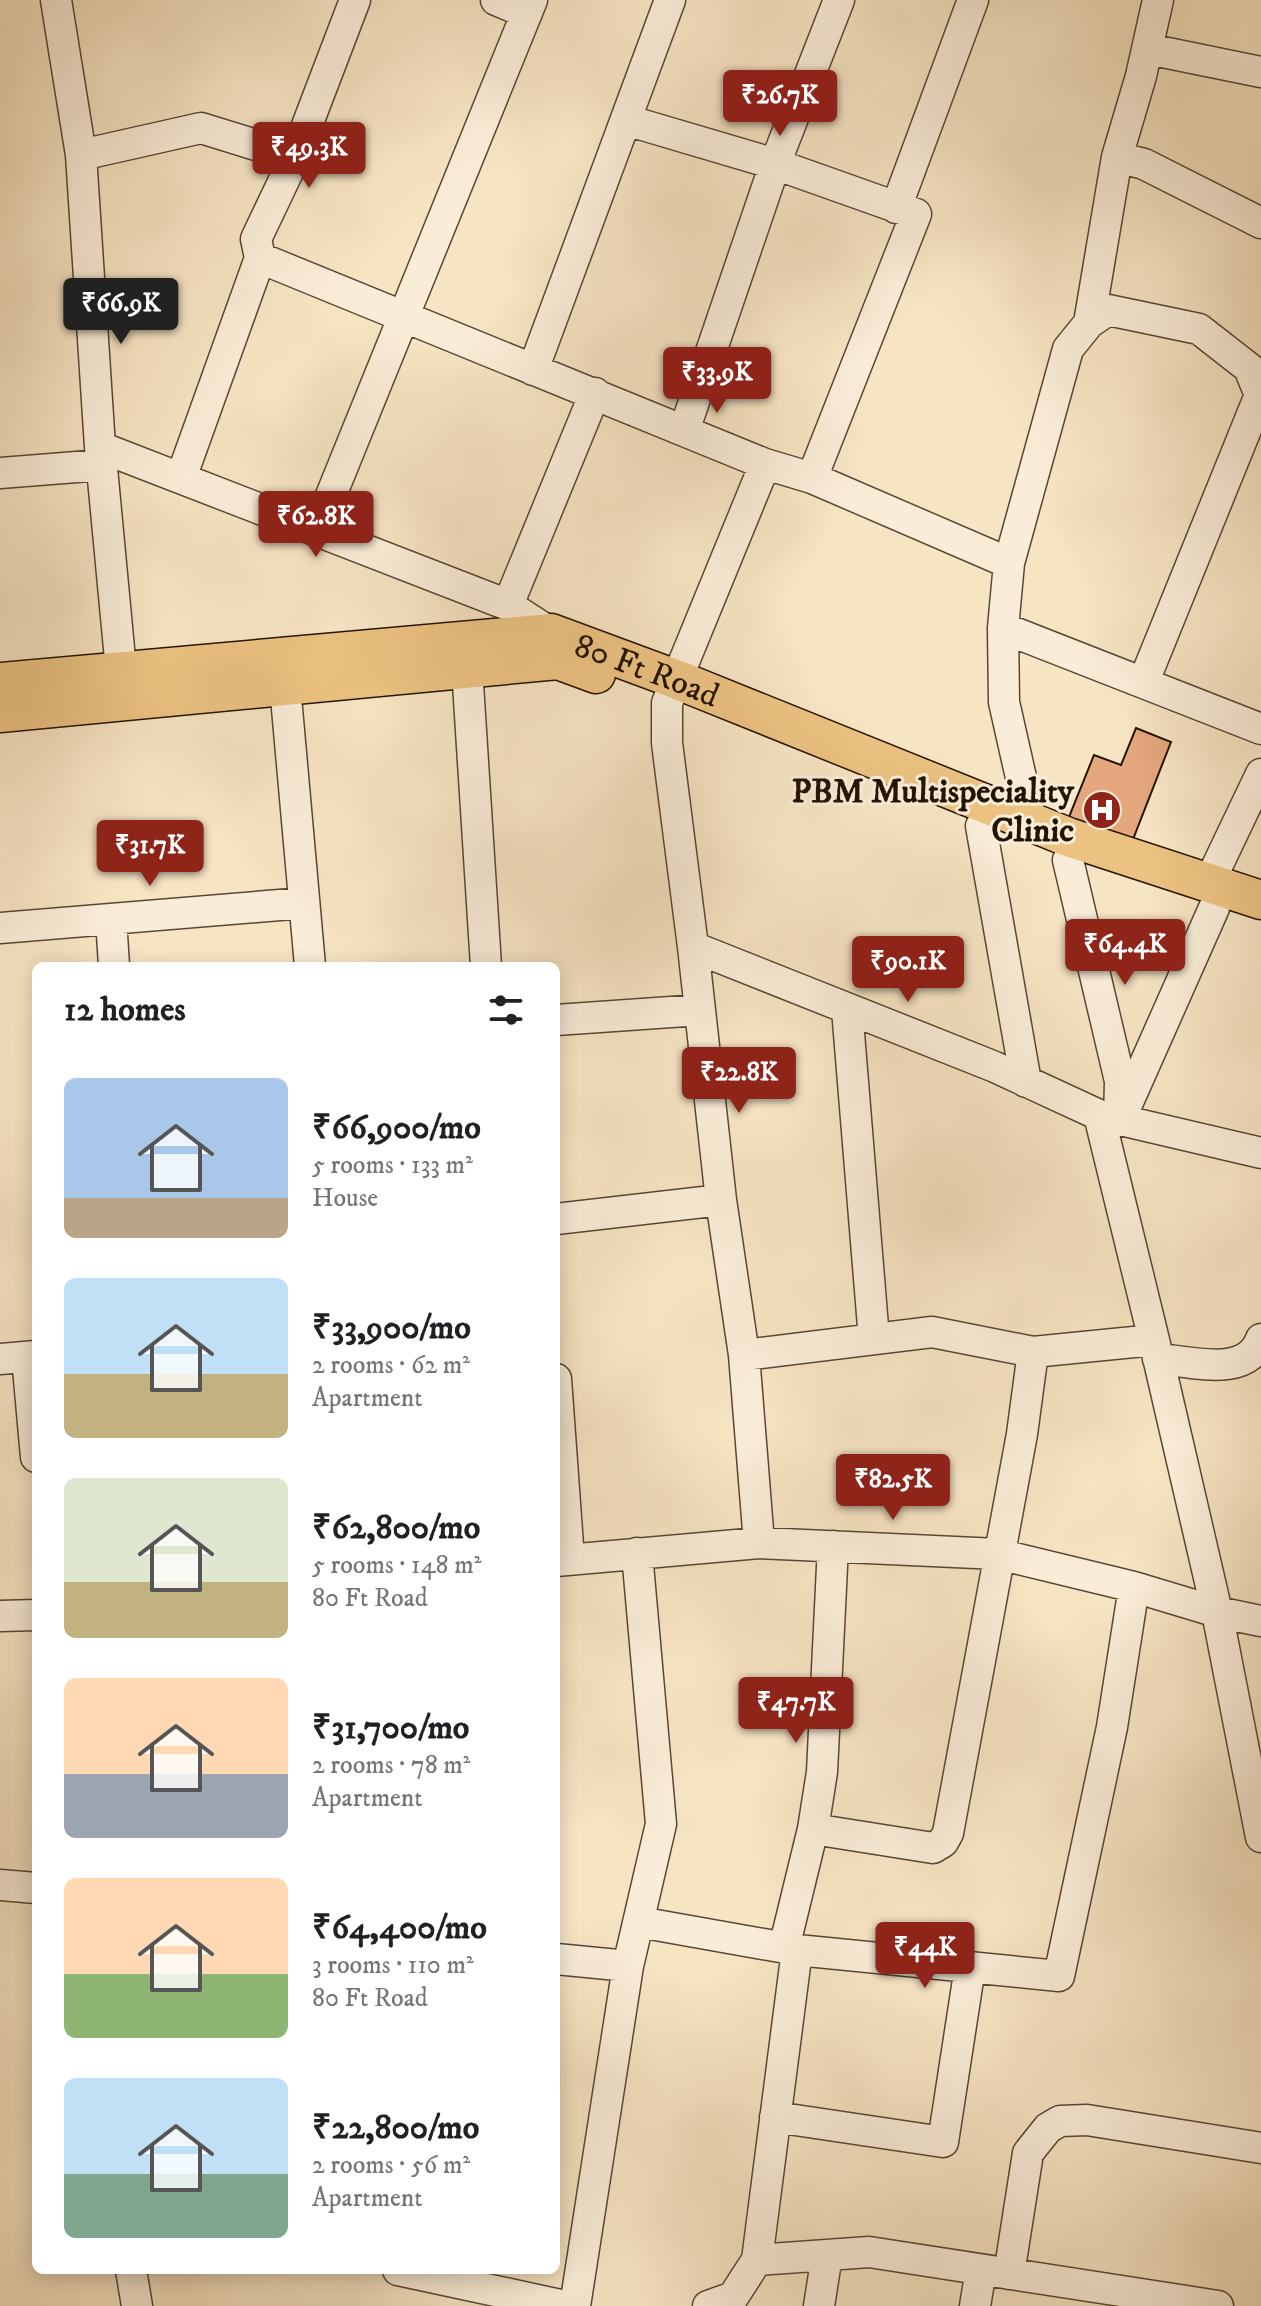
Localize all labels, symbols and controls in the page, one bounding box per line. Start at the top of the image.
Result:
pin: ₹26.7K [715,70,845,138]
text: ₹26.7K [741,79,819,112]
pin: ₹49.3K [244,122,374,190]
text: ₹49.3K [271,131,347,164]
pin: ₹66.9K [56,278,186,346]
text: ₹66.9K [81,287,161,320]
pin: ₹33.9K [652,347,782,415]
text: ₹33.9K [681,356,753,389]
pin: ₹62.8K [251,491,381,559]
text: ₹62.8K [276,500,356,533]
street label: 80 Ft Road [568,625,725,717]
place label: PBM Multispeciality Clinic [791,771,1075,852]
hospital icon: PBM Multispeciality Clinic [1081,789,1123,831]
pin: ₹31.7K [85,820,215,888]
text: ₹31.7K [115,829,185,862]
pin: ₹64.4K [1060,919,1190,987]
text: ₹64.4K [1083,928,1167,961]
pin: ₹90.1K [843,936,973,1004]
text: ₹90.1K [870,945,946,978]
icon: filters [484,988,528,1032]
text: 12 homes [64,989,186,1031]
pin: ₹22.8K [674,1047,804,1115]
text: ₹22.8K [700,1056,778,1089]
text: ₹66,900/mo [312,1107,481,1149]
icon: home [128,1110,224,1206]
text: 5 rooms · 133 m² [312,1149,473,1182]
text: House [312,1182,378,1215]
text: ₹33,900/mo [312,1307,471,1349]
icon: home [128,1310,224,1406]
text: 2 rooms · 62 m² [312,1349,470,1382]
text: Apartment [312,1382,423,1415]
pin: ₹82.5K [828,1454,958,1522]
text: ₹82.5K [854,1463,932,1496]
text: ₹62,800/mo [312,1507,480,1549]
icon: home [128,1510,224,1606]
text: 5 rooms · 148 m² [312,1549,481,1582]
text: 80 Ft Road [312,1582,428,1615]
pin: ₹47.7K [731,1677,861,1745]
text: ₹47.7K [756,1686,836,1719]
text: ₹31,700/mo [312,1707,469,1749]
icon: home [128,1710,224,1806]
text: 2 rooms · 78 m² [312,1749,470,1782]
text: Apartment [312,1782,423,1815]
text: ₹64,400/mo [312,1907,487,1949]
icon: home [128,1910,224,2006]
pin: ₹44K [878,1922,972,1990]
text: ₹44K [893,1931,957,1964]
text: 3 rooms · 110 m² [312,1949,474,1982]
text: 80 Ft Road [312,1982,428,2015]
text: ₹22,800/mo [312,2107,479,2149]
icon: home [128,2110,224,2206]
text: 2 rooms · 56 m² [312,2149,470,2182]
text: Apartment [312,2182,423,2215]

